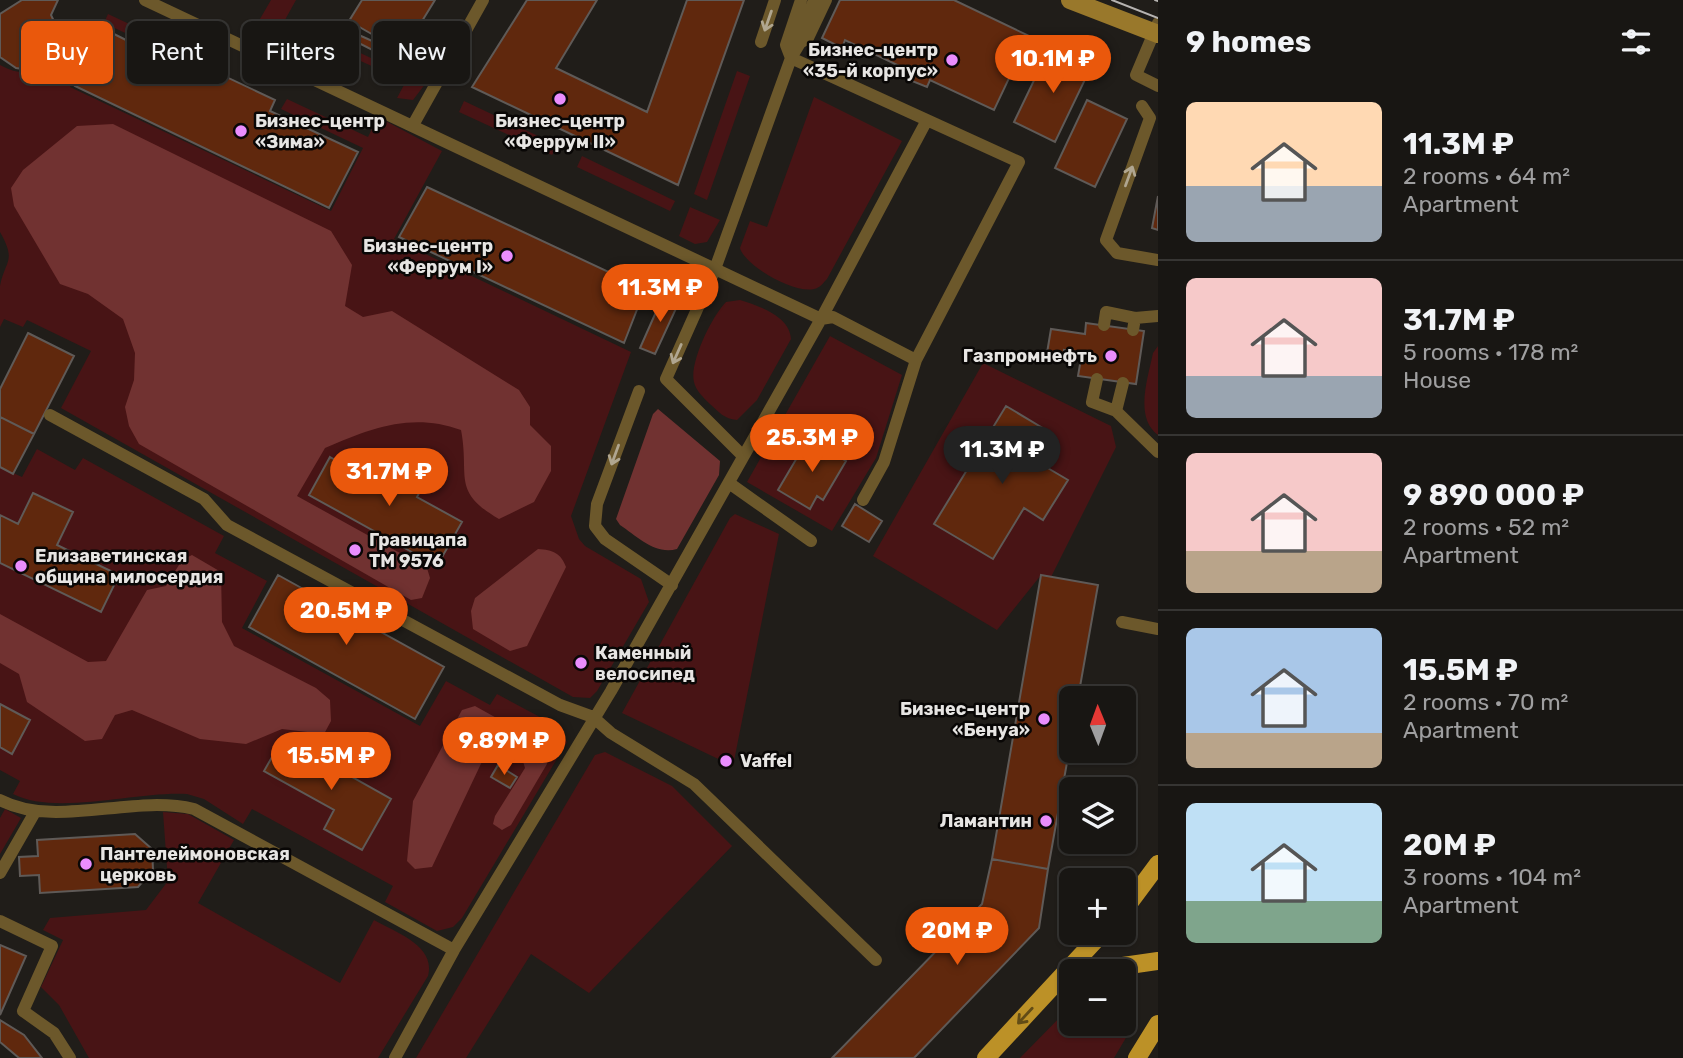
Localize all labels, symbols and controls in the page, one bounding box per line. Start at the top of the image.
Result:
one-way arrow [761,10,773,32]
chip: Buy [21,21,113,84]
chip: Rent [127,21,228,84]
chip: Filters [242,21,359,84]
chip: New [373,21,470,84]
icon: filters [1617,23,1655,61]
text: 9 homes [1186,24,1311,60]
pin: 10.1M ₽ [988,36,1118,95]
place label: Бизнес-центр «35-й корпус» [803,39,938,82]
text: 10.1M ₽ [1011,44,1095,72]
marker: Бизнес-центр «35-й корпус» [944,52,960,68]
marker: Бизнес-центр «Феррум II» [552,91,568,107]
place label: Бизнес-центр «Зима» [255,110,385,153]
place label: Бизнес-центр «Феррум II» [495,110,625,153]
marker: Бизнес-центр «Зима» [233,123,249,139]
text: 11.3M ₽ [1403,126,1514,162]
icon: home [1242,130,1326,214]
text: 2 rooms · 64 m² [1403,162,1570,190]
one-way arrow [1124,165,1137,187]
text: Apartment [1403,190,1519,218]
place label: Бизнес-центр «Феррум I» [363,235,493,278]
marker: Бизнес-центр «Феррум I» [499,248,515,264]
pin: 11.3M ₽ [595,264,725,324]
text: 11.3M ₽ [617,273,703,301]
text: 31.7M ₽ [1403,302,1515,338]
icon: home [1242,306,1326,390]
text: 5 rooms · 178 m² [1403,338,1578,366]
one-way arrow [670,343,683,364]
place label: Газпромнефть [963,345,1097,367]
marker: Газпромнефть [1103,348,1119,364]
text: House [1403,366,1471,394]
pin: 25.3M ₽ [747,414,877,474]
text: 25.3M ₽ [766,423,858,451]
pin: 11.3M ₽ [937,426,1067,486]
text: 11.3M ₽ [959,435,1045,463]
one-way arrow [608,444,620,466]
pin: 31.7M ₽ [324,448,454,508]
text: 31.7M ₽ [346,457,432,485]
text: 9 890 000 ₽ [1403,477,1584,513]
icon: home [1242,481,1326,565]
text: 2 rooms · 52 m² [1403,513,1569,541]
place label: Гравицапа ТМ 9576 [369,529,467,572]
text: Apartment [1403,541,1519,569]
marker: Гравицапа ТМ 9576 [347,542,363,558]
place label: Елизаветинская община милосердия [35,545,223,588]
marker: Елизаветинская община милосердия [13,558,29,574]
pin: 20.5M ₽ [281,588,411,647]
text: 20.5M ₽ [300,596,392,624]
place label: Каменный велосипед [595,642,695,685]
text: 15.5M ₽ [1403,652,1518,688]
marker: Каменный велосипед [573,655,589,671]
icon: home [1242,656,1326,740]
north arrow [1059,686,1136,763]
map controls [1059,686,1136,1036]
text: 2 rooms · 70 m² [1403,688,1568,716]
place label: Бизнес-центр «Бенуа» [900,698,1030,741]
marker: Бизнес-центр «Бенуа» [1036,711,1052,727]
text: Apartment [1403,716,1519,744]
pin: 9.89M ₽ [439,718,569,777]
text: 9.89M ₽ [459,726,549,754]
pin: 15.5M ₽ [266,732,396,792]
text: 15.5M ₽ [287,741,375,769]
place label: Vaffel [740,750,792,772]
marker: Vaffel [718,753,734,769]
button: layers [1059,777,1136,854]
place label: Ламантин [940,810,1032,832]
marker: Ламантин [1038,813,1054,829]
text: 20M ₽ [1403,827,1496,863]
icon: home [1242,831,1326,915]
place label: Пантелеймоновская церковь [100,843,290,886]
marker: Пантелеймоновская церковь [78,856,94,872]
text: 3 rooms · 104 m² [1403,863,1581,891]
button: + [1059,868,1136,945]
text: Apartment [1403,891,1519,919]
pin: 20M ₽ [908,908,1006,967]
text: 20M ₽ [921,916,993,944]
button: − [1059,959,1136,1036]
one-way arrow [1017,1007,1034,1024]

